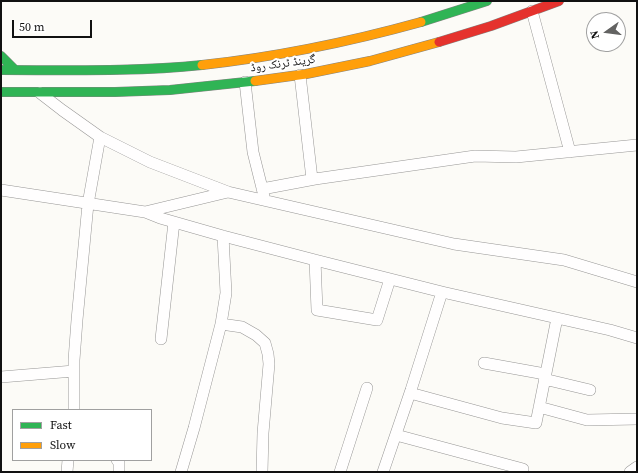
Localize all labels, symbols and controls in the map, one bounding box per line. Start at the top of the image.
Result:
scale bar [14,12,94,38]
north arrow [586,12,626,52]
text: 50 m [19,19,45,35]
text: N [587,29,603,40]
street label: گرینڈ ٹرنک روڈ [250,52,316,76]
legend [12,409,152,461]
text: Fast [50,417,72,433]
text: Slow [50,437,75,453]

